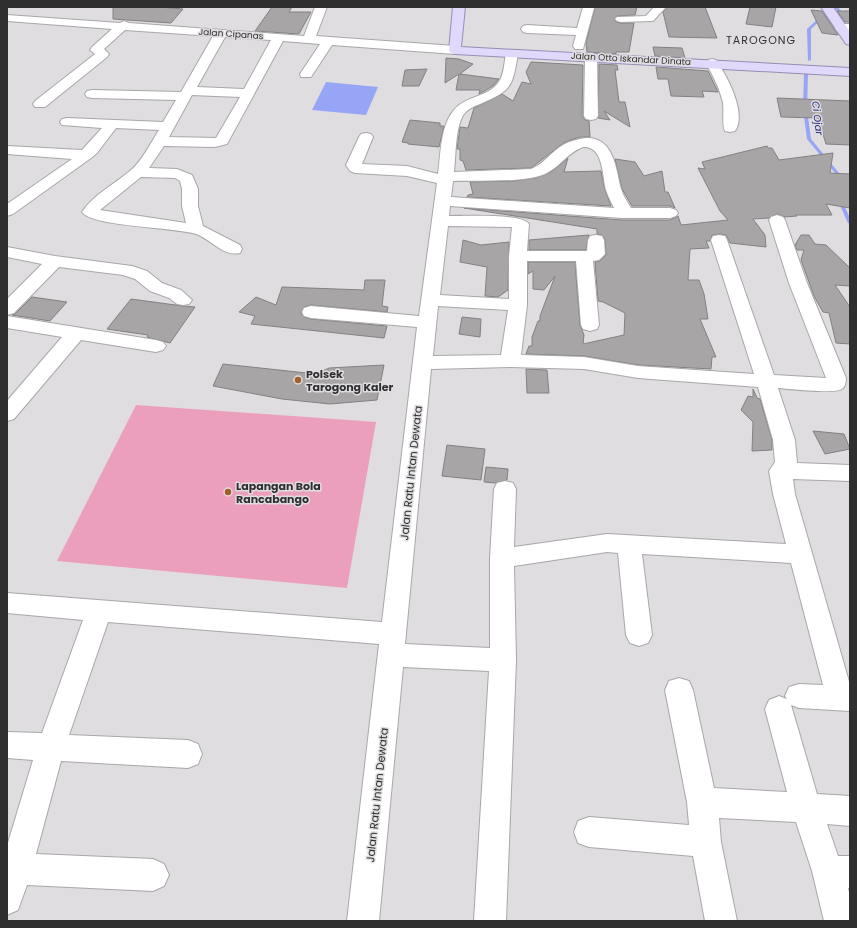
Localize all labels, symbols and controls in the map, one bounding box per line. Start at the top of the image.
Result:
street label: Jalan Cipanas [198,26,264,42]
district label: TAROGONG [726,32,796,48]
street label: Jalan Otto Iskandar Dinata [571,50,691,68]
water label: Ci Ojar [808,100,827,136]
place label: Polsek Tarogong Kaler [306,366,394,395]
marker: Polsek Tarogong Kaler [293,375,303,385]
street label: Jalan Ratu Intan Dewata [396,405,426,541]
place label: Lapangan Bola Rancabango [236,478,321,507]
marker: Lapangan Bola Rancabango [223,487,233,497]
street label: Jalan Ratu Intan Dewata [362,727,392,863]

